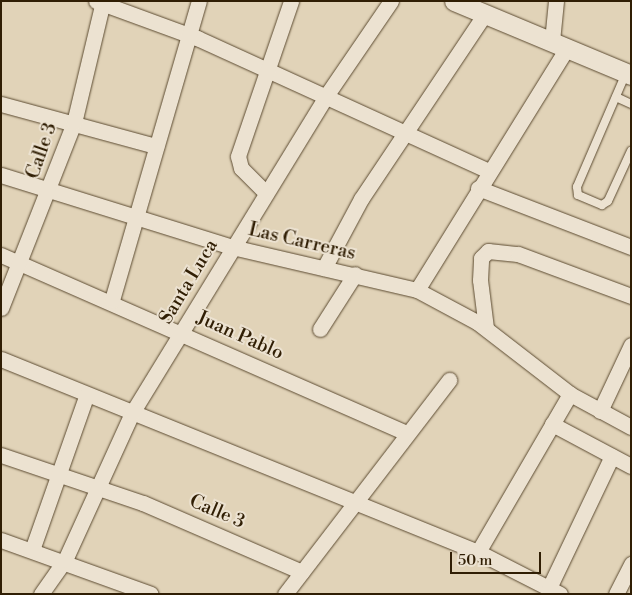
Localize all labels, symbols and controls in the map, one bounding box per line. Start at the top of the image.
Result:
street label: Calle 3 [22,120,62,182]
street label: Las Carreras [246,219,358,265]
street label: Santa Luca [155,235,223,329]
street label: Juan Pablo [193,307,287,365]
street label: Calle 3 [186,490,248,534]
scale bar [452,542,543,574]
text: 50 m [458,551,492,570]

